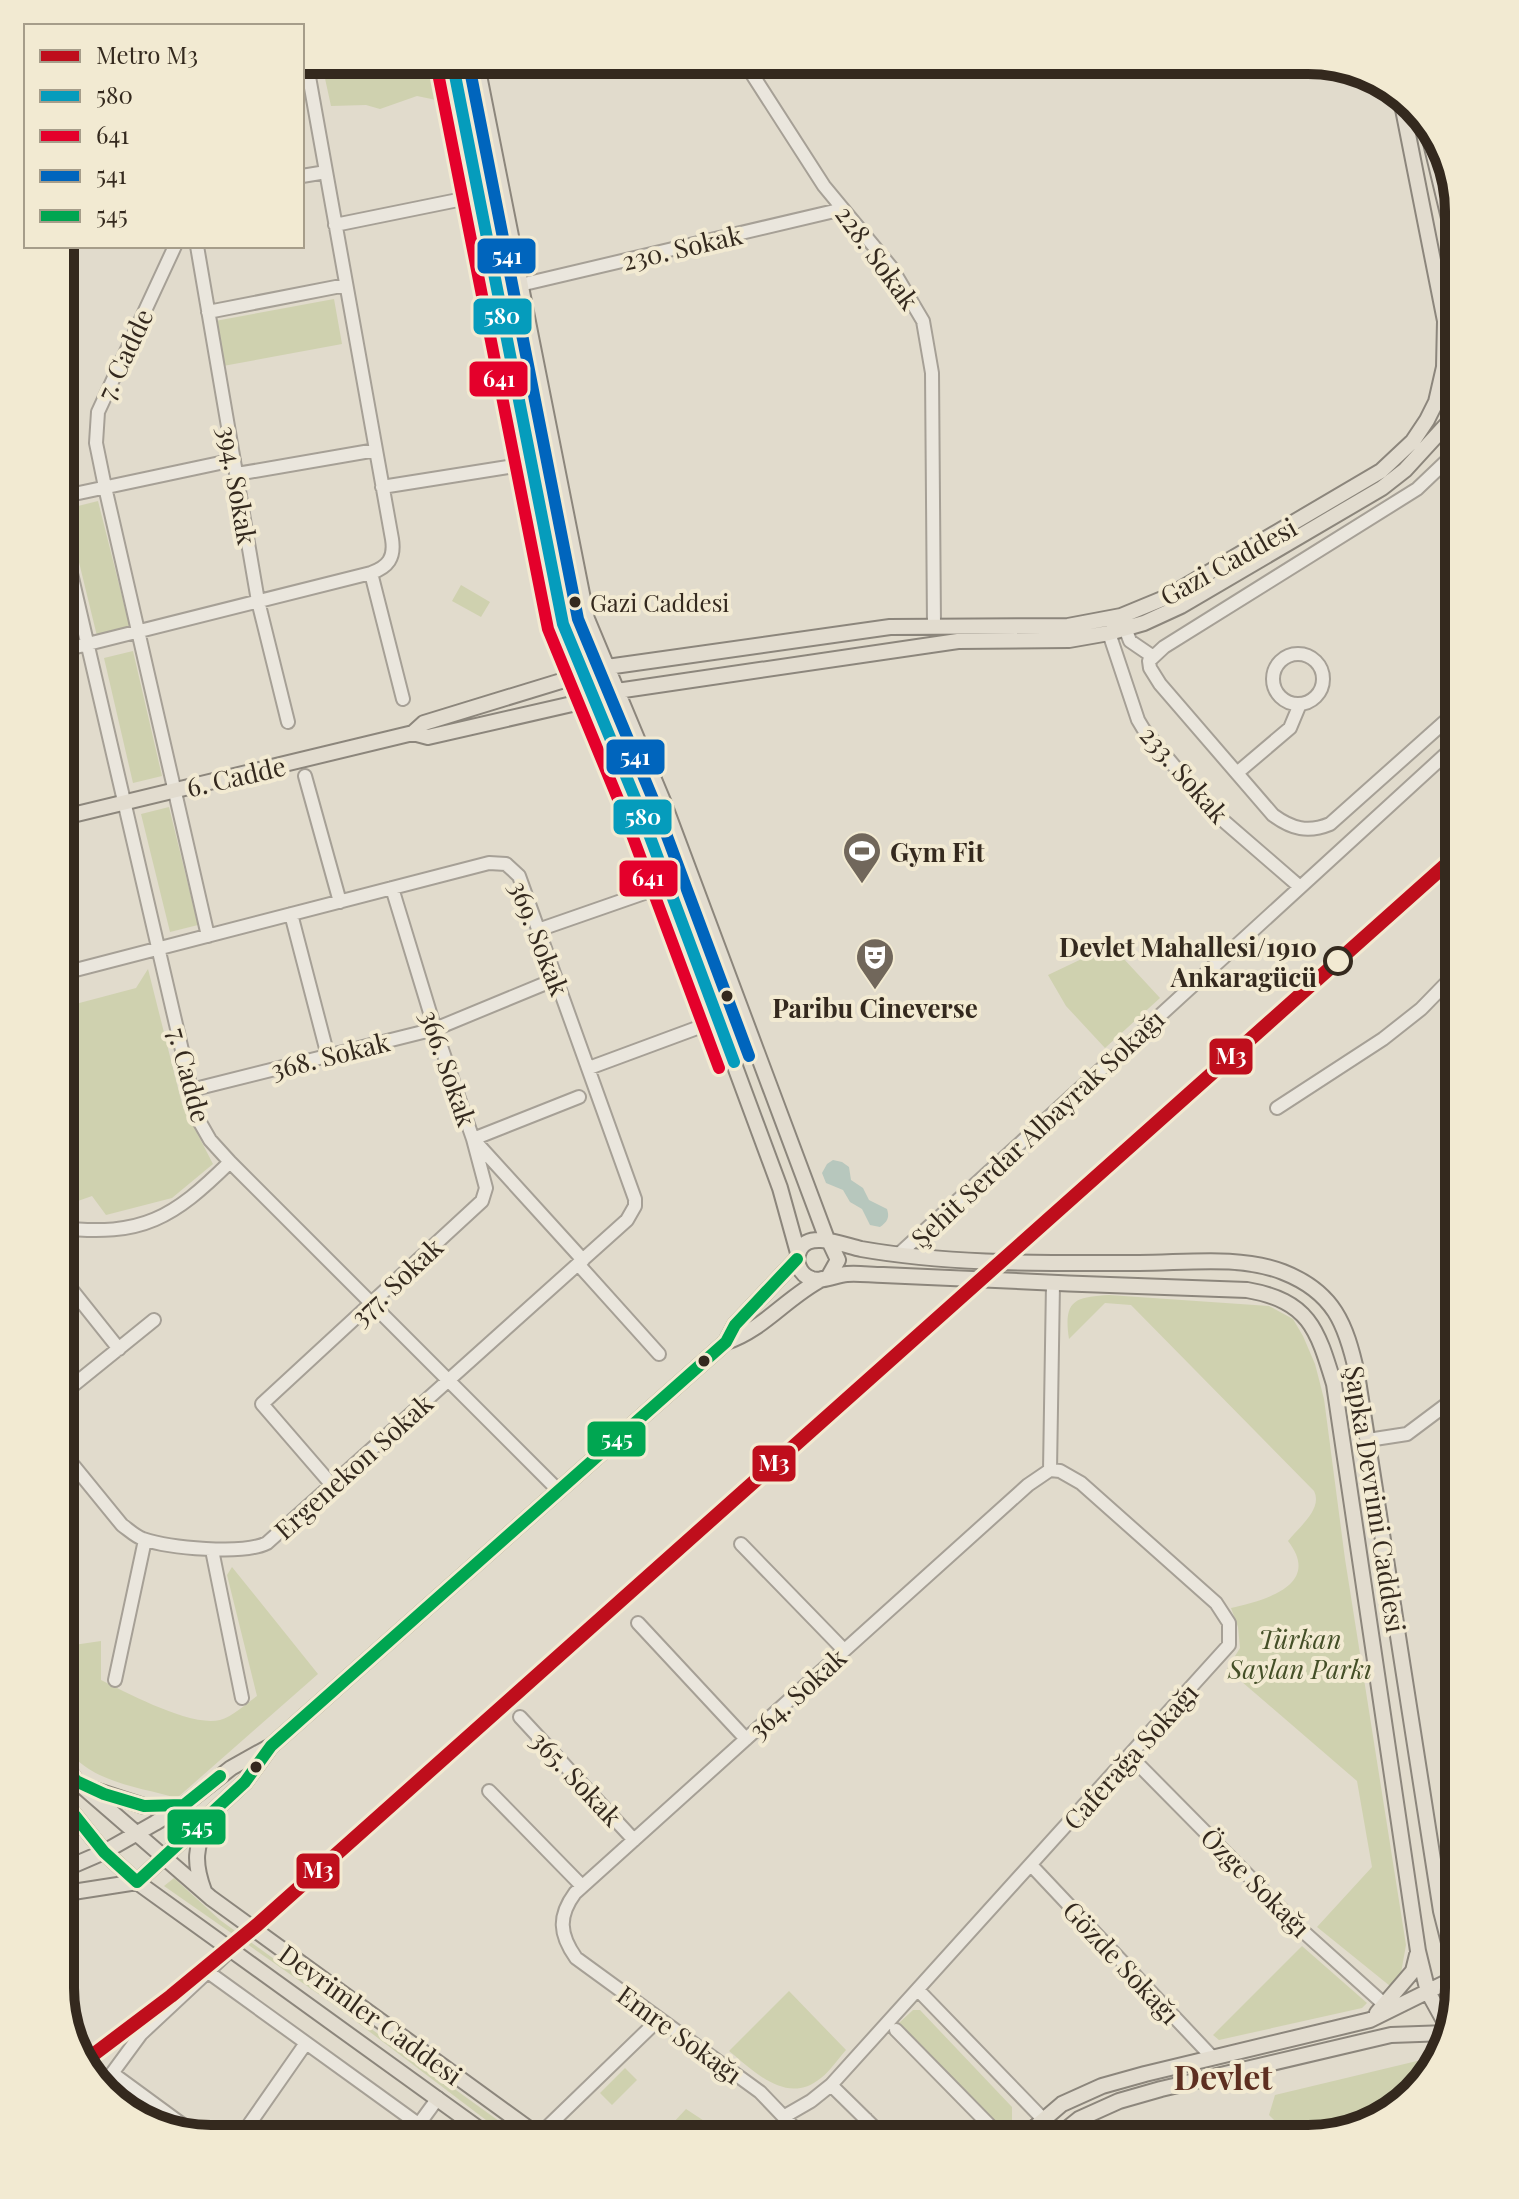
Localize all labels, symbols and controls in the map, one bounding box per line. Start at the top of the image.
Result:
legend [24,24,304,248]
text: Metro M3 [96,38,198,70]
text: 580 [96,78,133,110]
text: 641 [96,118,129,150]
text: 541 [96,158,127,190]
text: 545 [96,198,128,230]
street label: 228. Sokak [828,198,928,317]
street label: 230. Sokak [619,216,746,278]
line badge: 541 [476,237,537,275]
text: 541 [492,240,522,270]
line badge: 580 [472,297,533,336]
text: 580 [484,300,520,330]
street label: 7. Cadde [88,303,160,405]
line badge: 641 [468,360,529,398]
text: 641 [483,363,515,393]
street label: 394. Sokak [210,423,266,548]
street label: Gazi Caddesi [1153,509,1303,613]
place label: Gazi Caddesi [590,586,729,618]
marker: Gazi Caddesi [567,594,583,610]
street label: 233. Sokak [1133,718,1237,831]
line badge: 541 [605,738,666,776]
text: 541 [620,741,650,771]
street label: 6. Cadde [183,748,289,804]
line badge: 580 [612,798,673,836]
text: 580 [625,801,661,831]
sports icon: Gym Fit [841,830,883,885]
place label: Gym Fit [890,834,986,869]
line badge: 641 [618,859,679,898]
text: 641 [632,862,664,892]
street label: 369. Sokak [502,875,578,1001]
place label: Devlet Mahallesi/1910 Ankaragücü [1059,929,1317,994]
theatre icon: Paribu Cineverse [854,936,896,991]
marker: Devlet Mahallesi/1910 Ankaragücü [1324,947,1352,975]
unlabelled marker [719,988,735,1004]
place label: Paribu Cineverse [772,990,978,1025]
street label: Şehit Serdar Albayrak Sokağı [903,1001,1171,1255]
street label: 366. Sokak [413,1005,485,1132]
street label: 368. Sokak [267,1023,394,1087]
street label: 7. Cadde [161,1024,219,1126]
line badge: M3 [1208,1037,1254,1076]
text: M3 [1215,1040,1247,1070]
street label: 377. Sokak [342,1229,450,1333]
unlabelled marker [696,1353,712,1369]
street label: Şapka Devrimi Caddesi [1338,1363,1414,1635]
street label: Ergenekon Sokak [266,1385,440,1547]
line badge: 545 [586,1420,647,1458]
text: 545 [601,1423,633,1453]
line badge: M3 [751,1444,797,1483]
text: M3 [758,1447,790,1477]
park label: Türkan Saylan Parkı [1227,1621,1372,1686]
street label: 364. Sokak [741,1639,854,1746]
street label: Caferağa Sokağı [1055,1675,1205,1837]
street label: 365. Sokak [524,1723,631,1834]
unlabelled marker [248,1759,264,1775]
line badge: 545 [166,1808,227,1846]
text: 545 [181,1811,213,1841]
street label: Özge Sokağı [1194,1820,1319,1945]
line badge: M3 [295,1852,341,1890]
text: M3 [302,1854,334,1884]
street label: Gözde Sokağı [1056,1893,1188,2031]
street label: Devrimler Caddesi [272,1936,470,2092]
street label: Emre Sokağı [611,1977,750,2091]
district label: Devlet [1174,2053,1273,2099]

